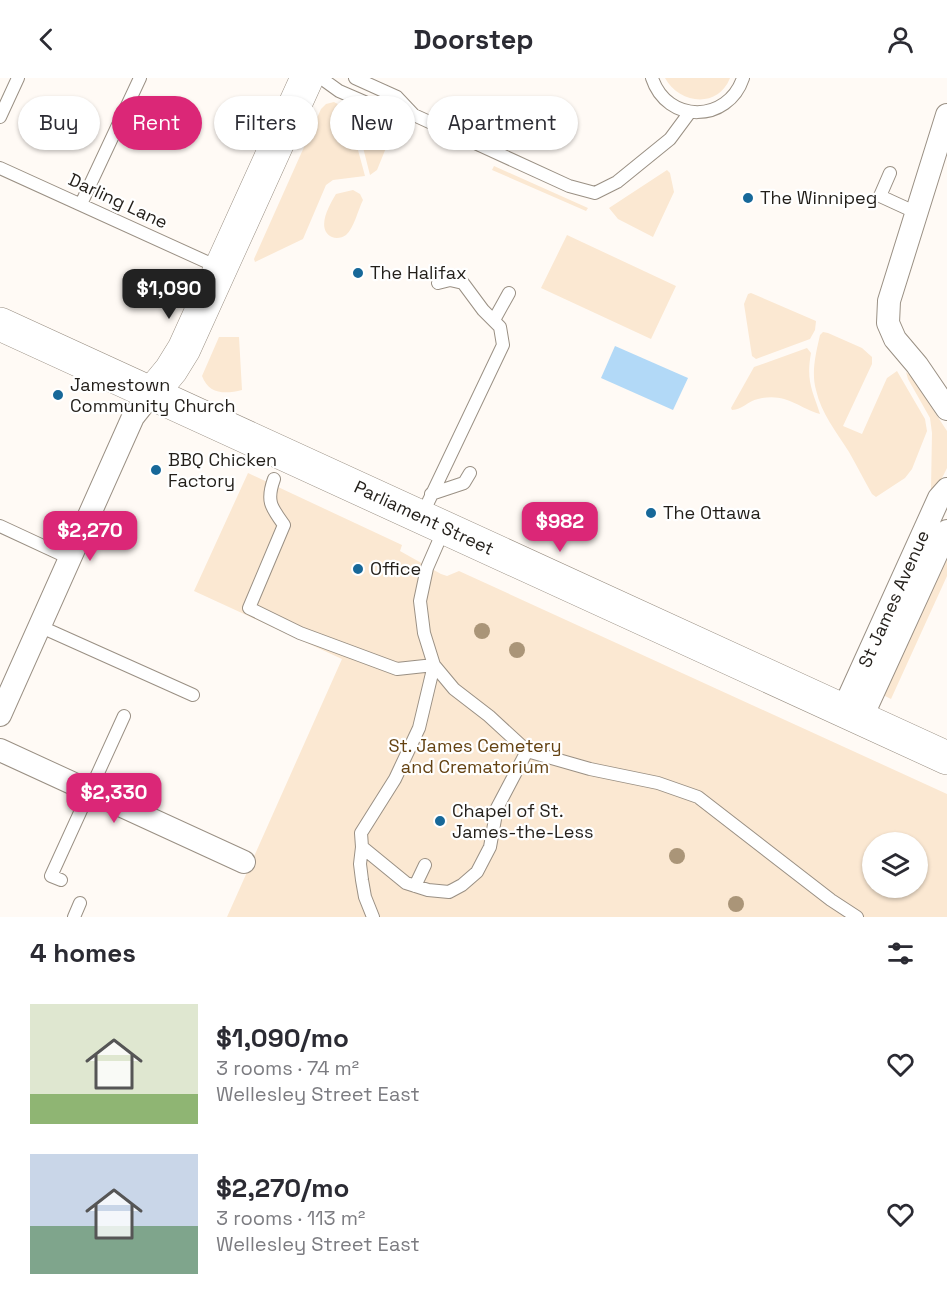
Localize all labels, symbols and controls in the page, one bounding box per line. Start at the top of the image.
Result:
text: Doorstep [414,22,533,57]
icon: back [30,23,63,56]
icon: person [884,23,917,56]
chip: Buy [18,96,100,150]
chip: Rent [112,96,202,150]
chip: Filters [214,96,318,150]
chip: New [330,96,415,150]
chip: Apartment [427,96,578,150]
street label: Darling Lane [65,168,172,234]
place label: The Winnipeg [760,186,877,209]
marker: The Winnipeg [741,191,755,205]
place label: The Halifax [370,261,467,284]
marker: The Halifax [351,266,365,280]
pin: $1,090 [120,269,218,320]
text: $1,090 [136,275,202,301]
place label: Jamestown Community Church [70,373,236,417]
marker: Jamestown Community Church [51,388,65,402]
place label: BBQ Chicken Factory [168,448,277,492]
marker: BBQ Chicken Factory [149,463,163,477]
street label: Parliament Street [351,475,498,560]
place label: The Ottawa [663,501,761,524]
pin: $982 [524,502,596,553]
marker: The Ottawa [644,506,658,520]
text: $982 [536,508,584,534]
pin: $2,270 [41,511,139,562]
text: $2,270 [57,517,123,543]
street label: St James Avenue [853,526,934,671]
place label: Office [370,557,421,580]
marker: Office [351,562,365,576]
park label: St. James Cemetery and Crematorium [388,734,562,778]
pin: $2,330 [65,773,163,824]
text: $2,330 [80,779,148,805]
place label: Chapel of St. James-the-Less [452,799,593,843]
marker: Chapel of St. James-the-Less [433,814,447,828]
map controls [862,832,928,898]
button: layers [862,832,928,898]
text: 4 homes [30,936,136,970]
icon: filters [884,937,917,970]
text: $1,090/mo [216,1021,349,1055]
icon: home [78,1028,150,1100]
icon: heart [884,1048,917,1081]
text: 3 rooms · 74 m² [216,1055,359,1081]
text: Wellesley Street East [216,1081,420,1107]
text: $2,270/mo [216,1171,349,1205]
icon: home [78,1178,150,1250]
icon: heart [884,1198,917,1231]
text: 3 rooms · 113 m² [216,1205,365,1231]
text: Wellesley Street East [216,1231,420,1257]

